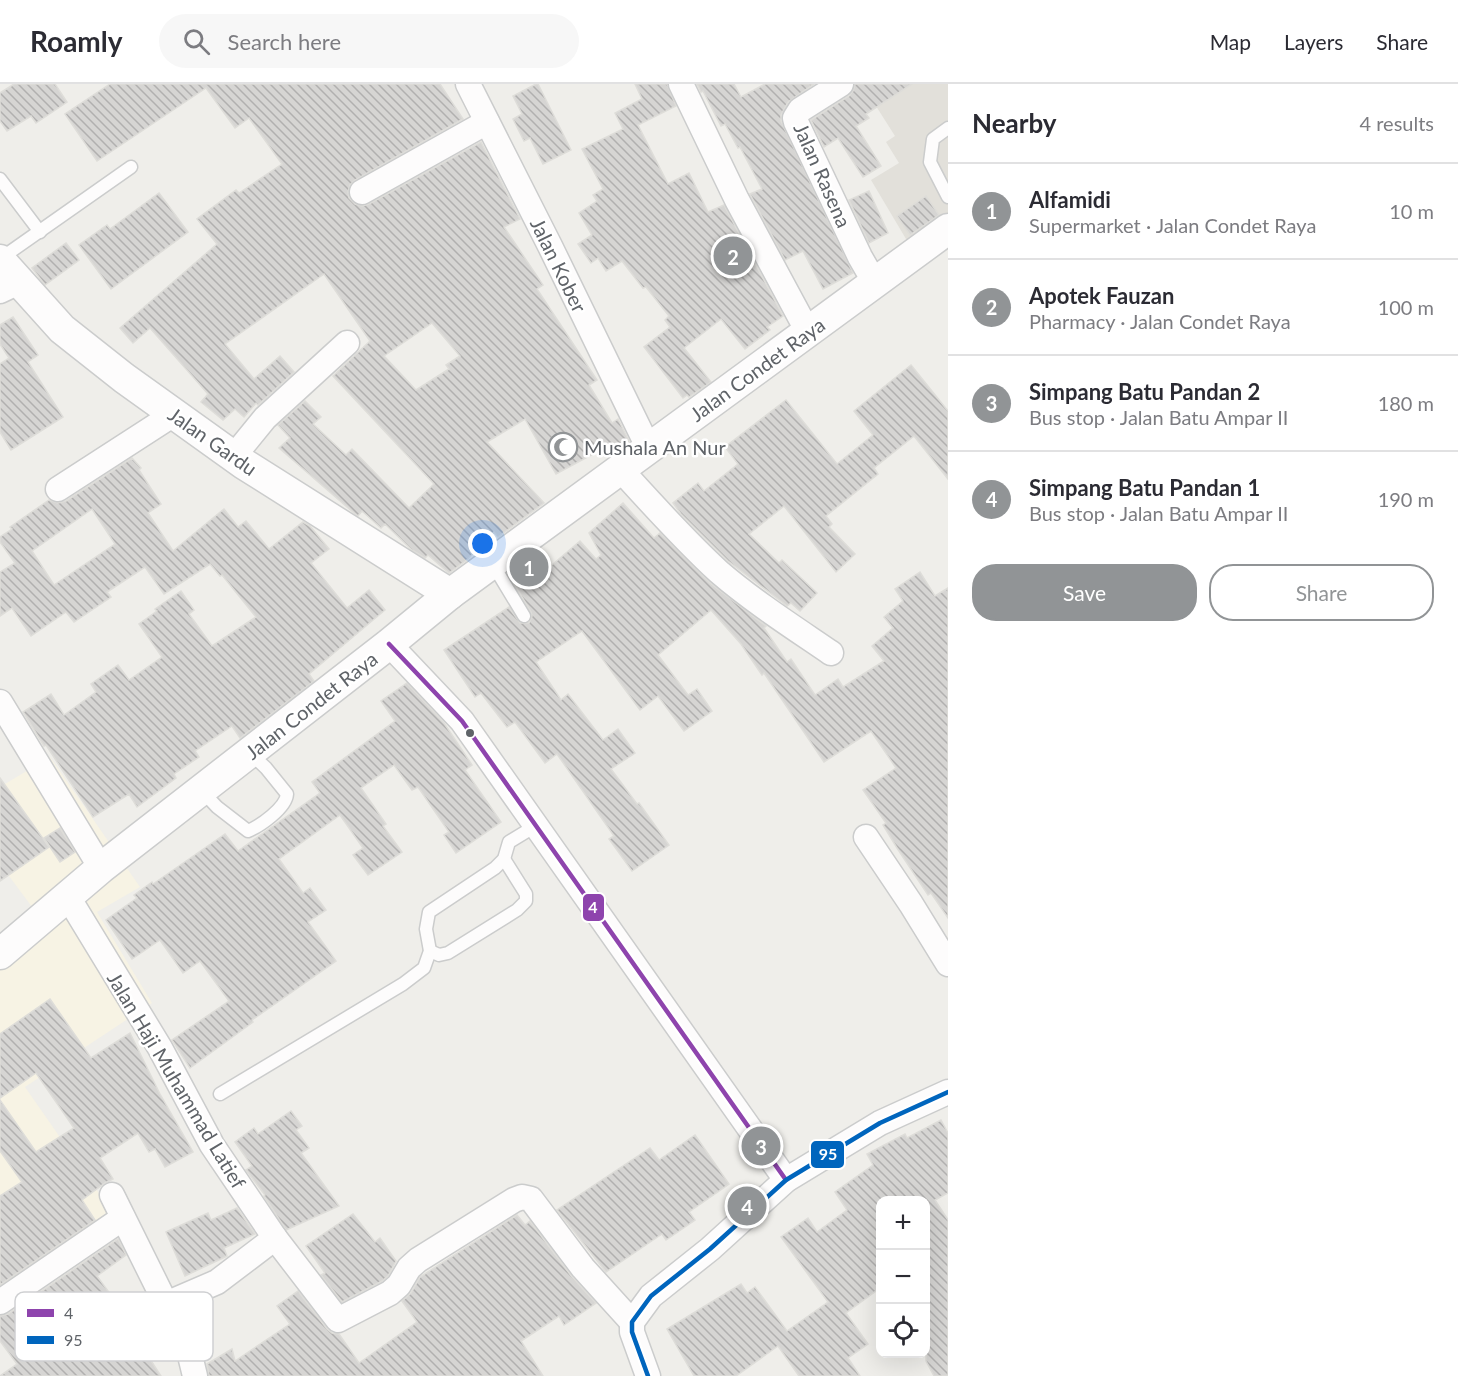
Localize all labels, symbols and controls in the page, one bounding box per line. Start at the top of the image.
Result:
search box [159,14,579,68]
text: Roamly [30,24,123,58]
icon: search [180,25,213,58]
text: Search here [228,28,341,55]
text: Map [1210,29,1251,54]
text: Layers [1284,29,1343,54]
text: Share [1376,29,1428,54]
text: Nearby [972,107,1057,139]
text: 4 results [1359,111,1434,135]
street label: Jalan Rasena [789,119,857,231]
text: Alfamidi [1029,186,1111,213]
text: 1 [986,199,997,223]
text: 10 m [1389,199,1434,223]
text: Supermarket · Jalan Condet Raya [1029,213,1316,237]
street label: Jalan Kober [526,214,592,317]
pin: 2 [714,234,752,279]
text: Apotek Fauzan [1029,282,1174,309]
text: 2 [986,295,997,319]
text: 100 m [1378,295,1434,319]
text: Pharmacy · Jalan Condet Raya [1029,309,1291,333]
street label: Jalan Condet Raya [685,312,829,426]
text: Simpang Batu Pandan 2 [1029,378,1260,405]
text: 3 [986,391,997,415]
text: 180 m [1378,391,1434,415]
street label: Jalan Gardu [164,402,262,480]
text: Bus stop · Jalan Batu Ampar II [1029,405,1288,429]
mosque icon: Mushala An Nur [547,431,579,463]
place label: Mushala An Nur [584,435,726,459]
text: Simpang Batu Pandan 1 [1029,474,1260,501]
text: 4 [986,487,997,511]
text: 190 m [1378,487,1434,511]
text: Bus stop · Jalan Batu Ampar II [1029,501,1288,525]
your location [468,529,497,558]
pin: 1 [510,544,548,590]
button: Save [972,564,1197,621]
button: Share [1209,564,1434,621]
street label: Jalan Condet Raya [240,646,382,764]
unlabelled marker [464,727,476,739]
line badge: 4 [582,893,605,922]
text: 4 [588,897,598,916]
street label: Jalan Haji Muhammad Latief [103,967,251,1193]
pin: 3 [742,1124,780,1168]
line badge: 95 [810,1140,845,1169]
text: 95 [819,1144,837,1163]
pin: 4 [728,1184,766,1228]
map controls [876,1196,930,1358]
button: + [876,1196,930,1250]
button: − [876,1250,930,1304]
legend [15,1292,213,1361]
text: 4 [64,1303,73,1322]
button: locate [876,1304,930,1358]
text: 95 [64,1330,83,1349]

